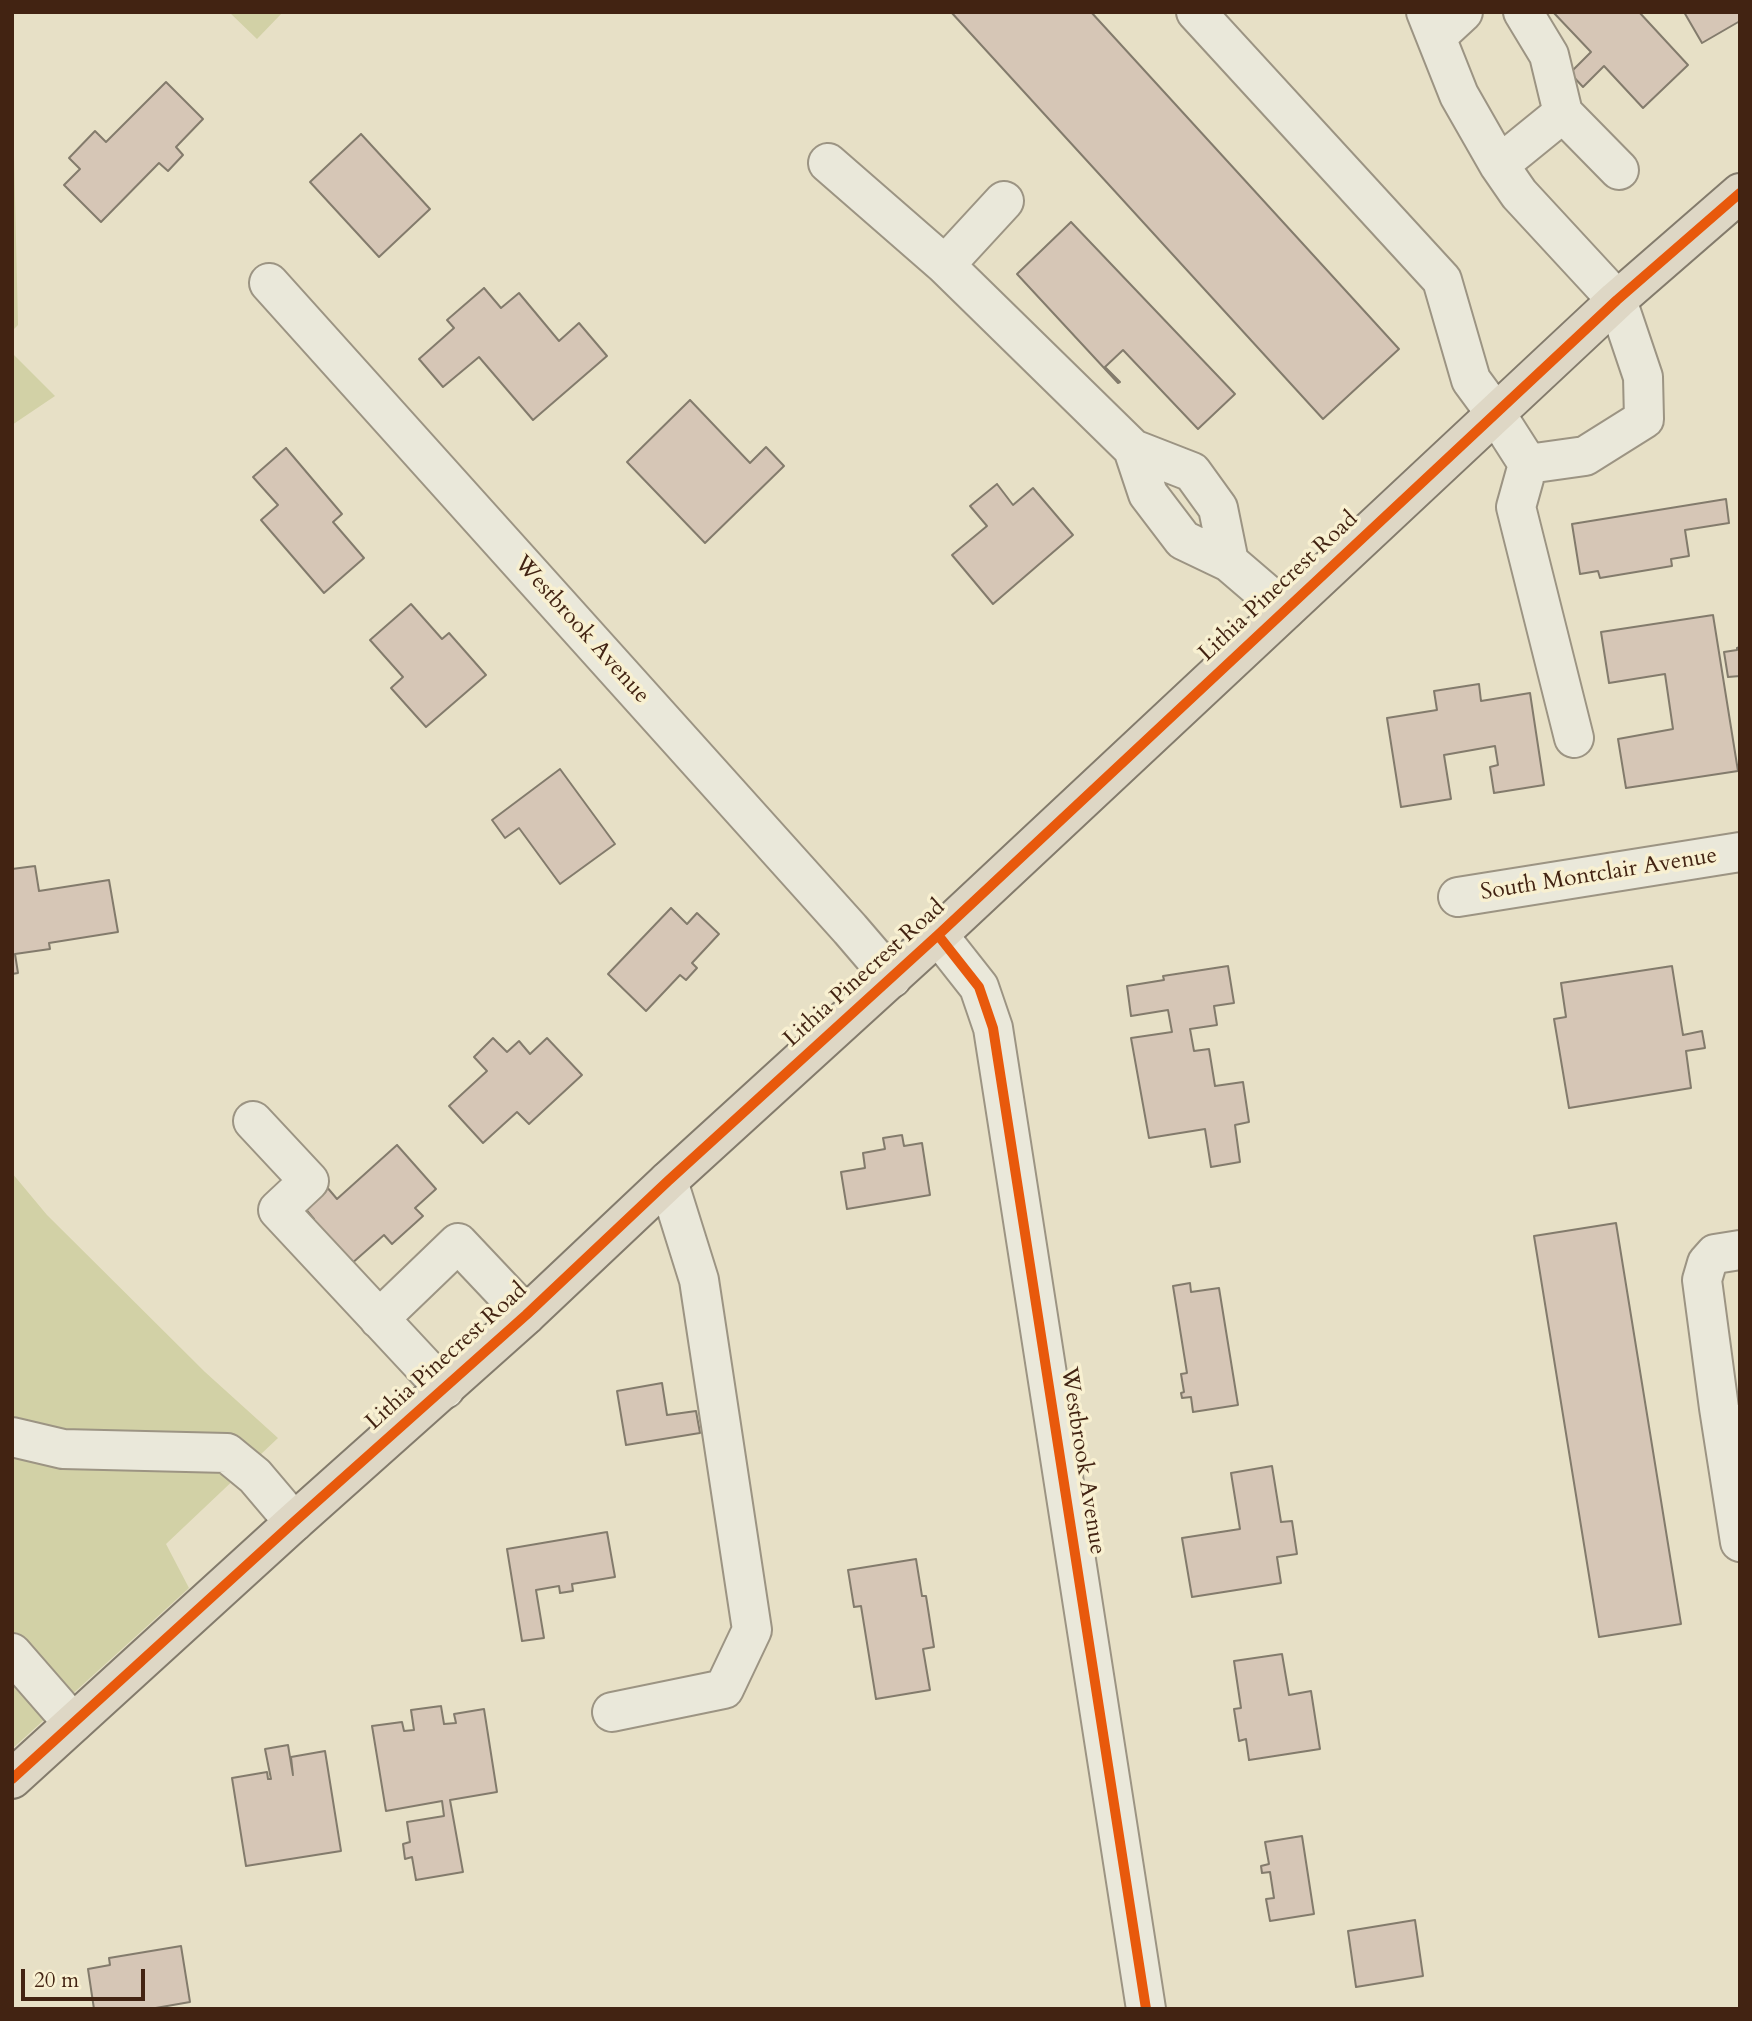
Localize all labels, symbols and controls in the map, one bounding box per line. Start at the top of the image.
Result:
street label: Lithia Pinecrest Road [1194,506,1364,668]
street label: Westbrook Avenue [507,550,655,710]
street label: South Montclair Avenue [1479,843,1719,907]
street label: Lithia Pinecrest Road [779,894,951,1054]
street label: Lithia Pinecrest Road [361,1277,533,1437]
street label: Westbrook Avenue [1054,1365,1110,1557]
scale bar [24,1954,149,1998]
text: 20 m [34,1966,79,1995]

